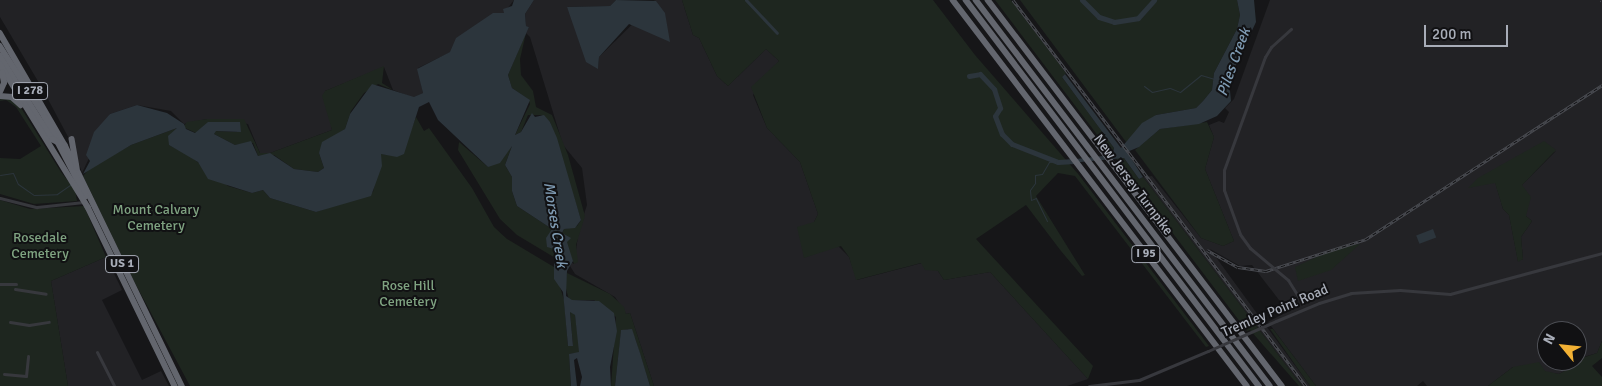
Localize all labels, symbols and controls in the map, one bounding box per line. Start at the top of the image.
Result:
scale bar [1427,15,1511,47]
text: 200 m [1432,25,1472,43]
water label: Piles Creek [1213,26,1255,98]
road number: I 278 [11,82,49,100]
street label: New Jersey Turnpike [1090,131,1176,239]
water label: Morses Creek [539,181,571,269]
park label: Mount Calvary Cemetery [113,202,199,234]
park label: Rosedale Cemetery [11,230,69,262]
road number: I 95 [1131,244,1161,264]
road number: US 1 [104,254,140,274]
park label: Rose Hill Cemetery [379,278,437,310]
street label: Tremley Point Road [1219,281,1331,341]
north arrow [1537,321,1587,371]
text: N [1539,331,1559,347]

